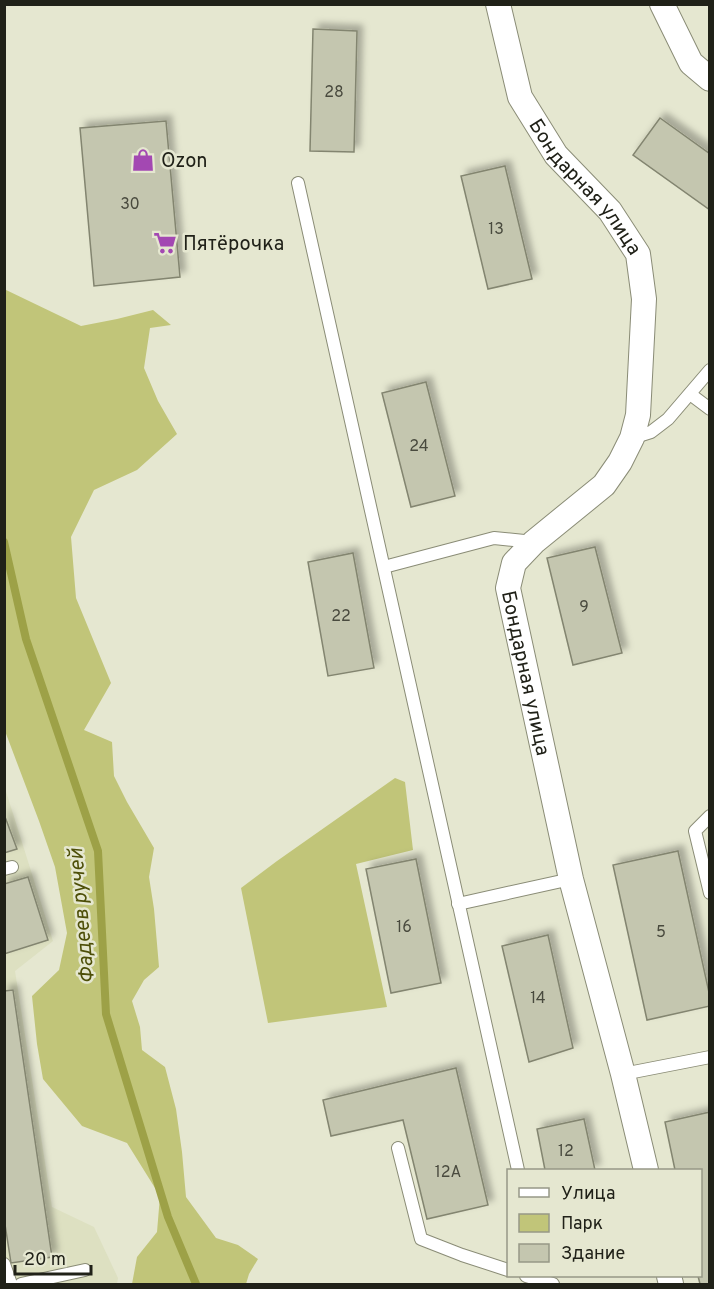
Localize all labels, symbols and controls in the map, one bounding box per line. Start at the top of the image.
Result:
house number: 28 [324,83,344,103]
street label: Бондарная улица [522,114,646,261]
shop icon: Ozon [130,147,156,173]
place label: Ozon [161,149,207,175]
house number: 30 [120,195,140,215]
house number: 13 [488,220,504,240]
supermarket icon: Пятёрочка [152,230,178,256]
place label: Пятёрочка [183,232,284,258]
house number: 24 [409,437,429,457]
street label: Бондарная улица [494,588,555,758]
house number: 9 [579,598,589,618]
house number: 22 [331,607,351,627]
water label: Фадеев ручей [63,846,102,985]
house number: 16 [396,918,412,938]
house number: 5 [656,923,666,943]
house number: 14 [530,989,546,1009]
house number: 12 [558,1142,574,1162]
house number: 12А [435,1163,461,1183]
legend [507,1169,702,1277]
text: Улица [561,1183,615,1206]
text: Парк [561,1213,603,1236]
scale bar [15,1238,92,1276]
text: Здание [561,1243,625,1266]
text: 20 m [24,1249,66,1272]

